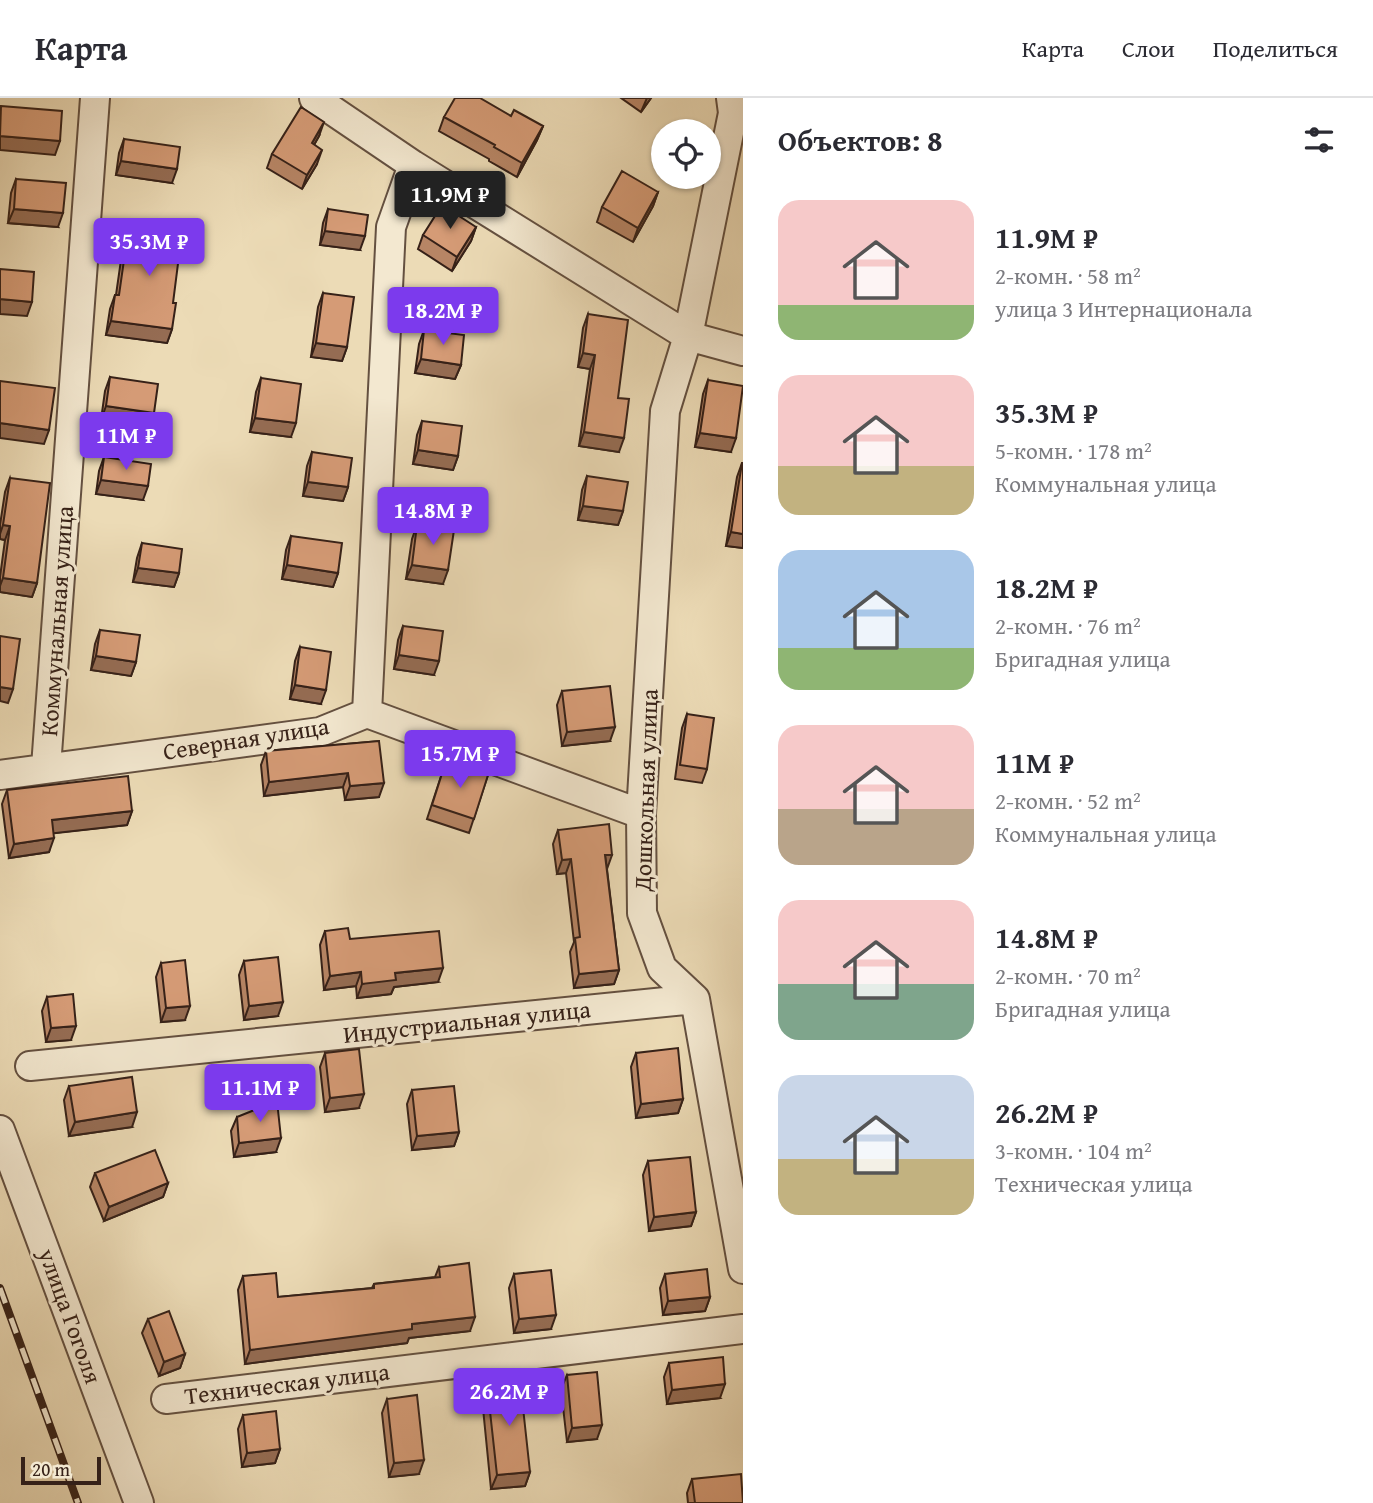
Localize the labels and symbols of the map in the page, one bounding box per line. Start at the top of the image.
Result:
pin: 11.9M ₽ [385,172,515,231]
pin: 35.3M ₽ [84,218,214,278]
pin: 18.2M ₽ [378,288,508,347]
pin: 11M ₽ [77,412,175,472]
pin: 14.8M ₽ [368,488,498,547]
street label: Коммунальная улица [31,504,82,737]
street label: Дошкольная улица [624,688,667,893]
street label: Северная улица [160,708,332,769]
pin: 15.7M ₽ [395,730,525,790]
street label: Индустриальная улица [342,991,593,1052]
pin: 11.1M ₽ [195,1065,325,1124]
street label: улица Гоголя [29,1242,111,1388]
street label: Техническая улица [183,1354,392,1413]
pin: 26.2M ₽ [444,1368,574,1428]
scale bar [21,1454,102,1486]

